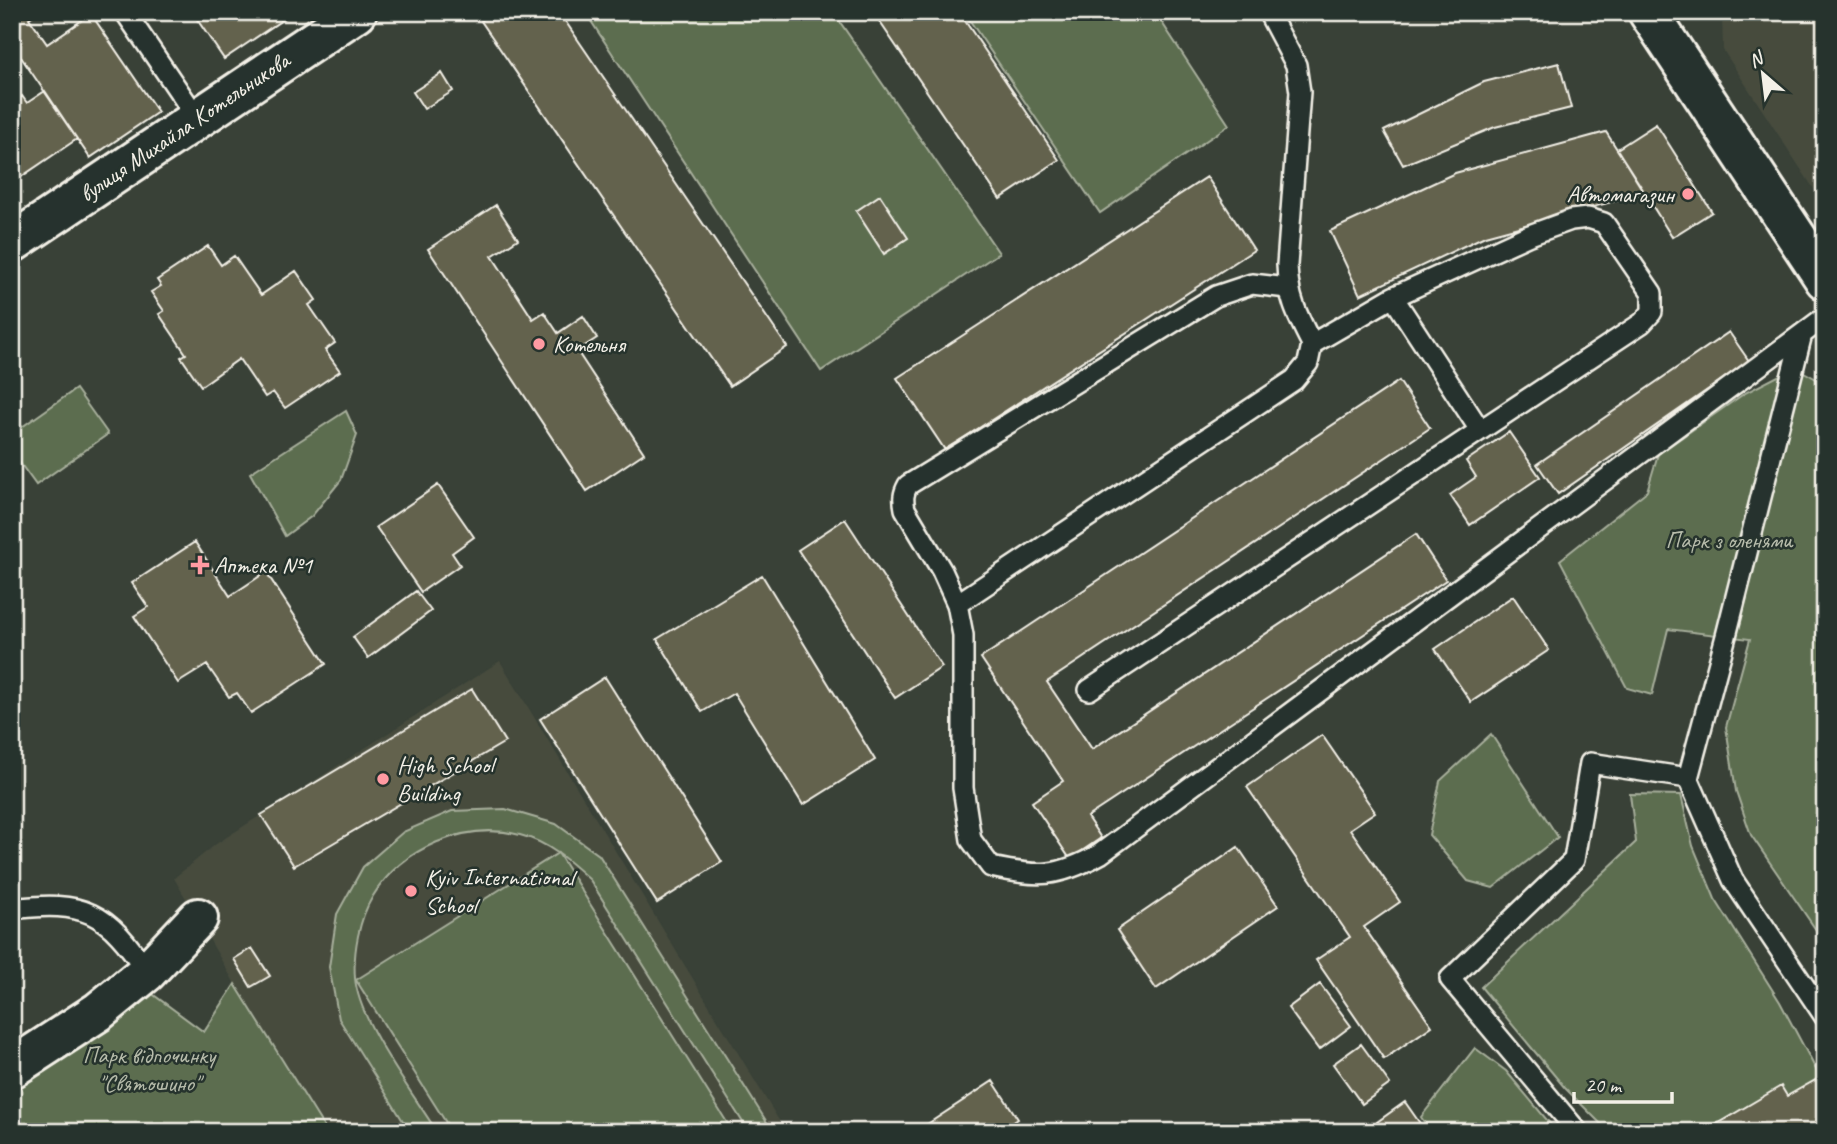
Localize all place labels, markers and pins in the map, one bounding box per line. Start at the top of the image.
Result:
place label: Автомагазин [1567,179,1676,209]
marker: Автомагазин [1680,186,1696,202]
place label: Котельня [553,329,627,359]
marker: Котельня [531,336,547,352]
place label: Аптека №1 [214,550,314,580]
marker: Аптека №1 [192,557,208,573]
place label: High School Building [397,750,497,808]
marker: High School Building [375,771,391,787]
place label: Kyiv International School [425,862,578,920]
marker: Kyiv International School [403,883,419,899]

